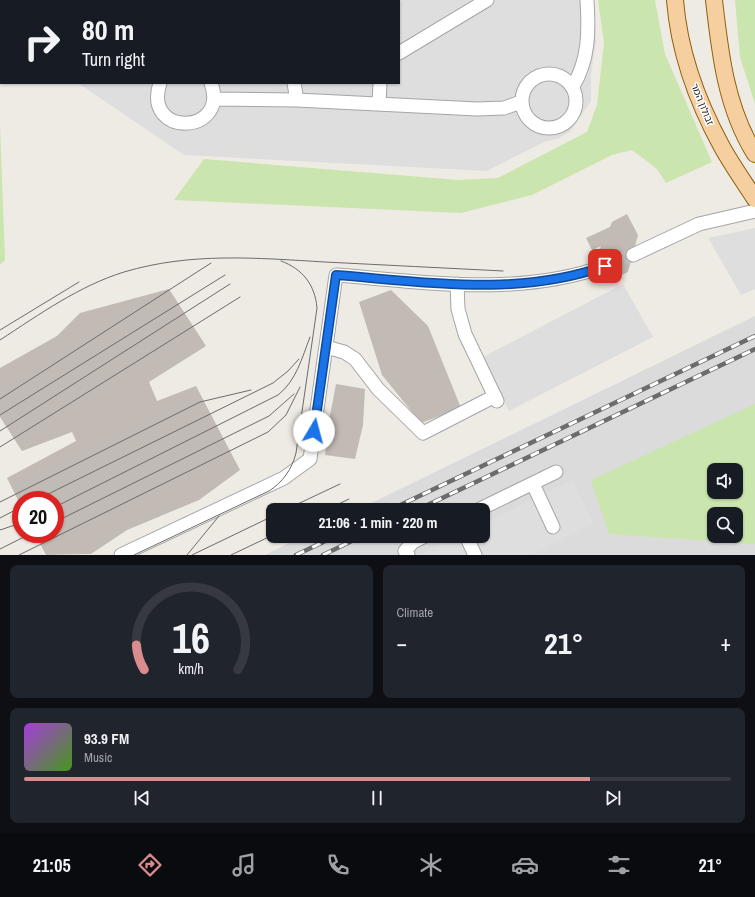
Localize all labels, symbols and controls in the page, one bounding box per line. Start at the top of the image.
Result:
text: 80 m [82,11,134,49]
icon: right [16,16,68,68]
text: Turn right [82,47,145,72]
street label: זבולון המר [688,81,717,127]
pin [588,249,622,283]
icon: arrive [594,255,616,277]
position arrow [293,410,335,452]
map controls [707,463,743,543]
button: sound [707,463,743,499]
speed limit sign: 20 [12,491,64,543]
button: search [707,507,743,543]
text: 21:06 · 1 min · 220 m [319,512,437,533]
text: Climate [397,604,433,621]
text: 16 [172,609,210,665]
text: 21° [544,623,583,663]
text: − [397,628,407,658]
text: + [720,628,731,658]
text: km/h [179,658,204,677]
text: 93.9 FM [84,728,129,749]
text: Music [84,749,112,766]
icon: previous [131,787,153,809]
icon: pause [366,787,388,809]
icon: next [602,787,624,809]
icon: directions [136,851,164,879]
icon: music [230,851,258,879]
icon: phone [324,851,352,879]
icon: climate [417,851,445,879]
icon: car [511,851,539,879]
icon: filters [605,851,633,879]
text: 21:05 [33,853,71,878]
text: 21° [699,853,722,878]

